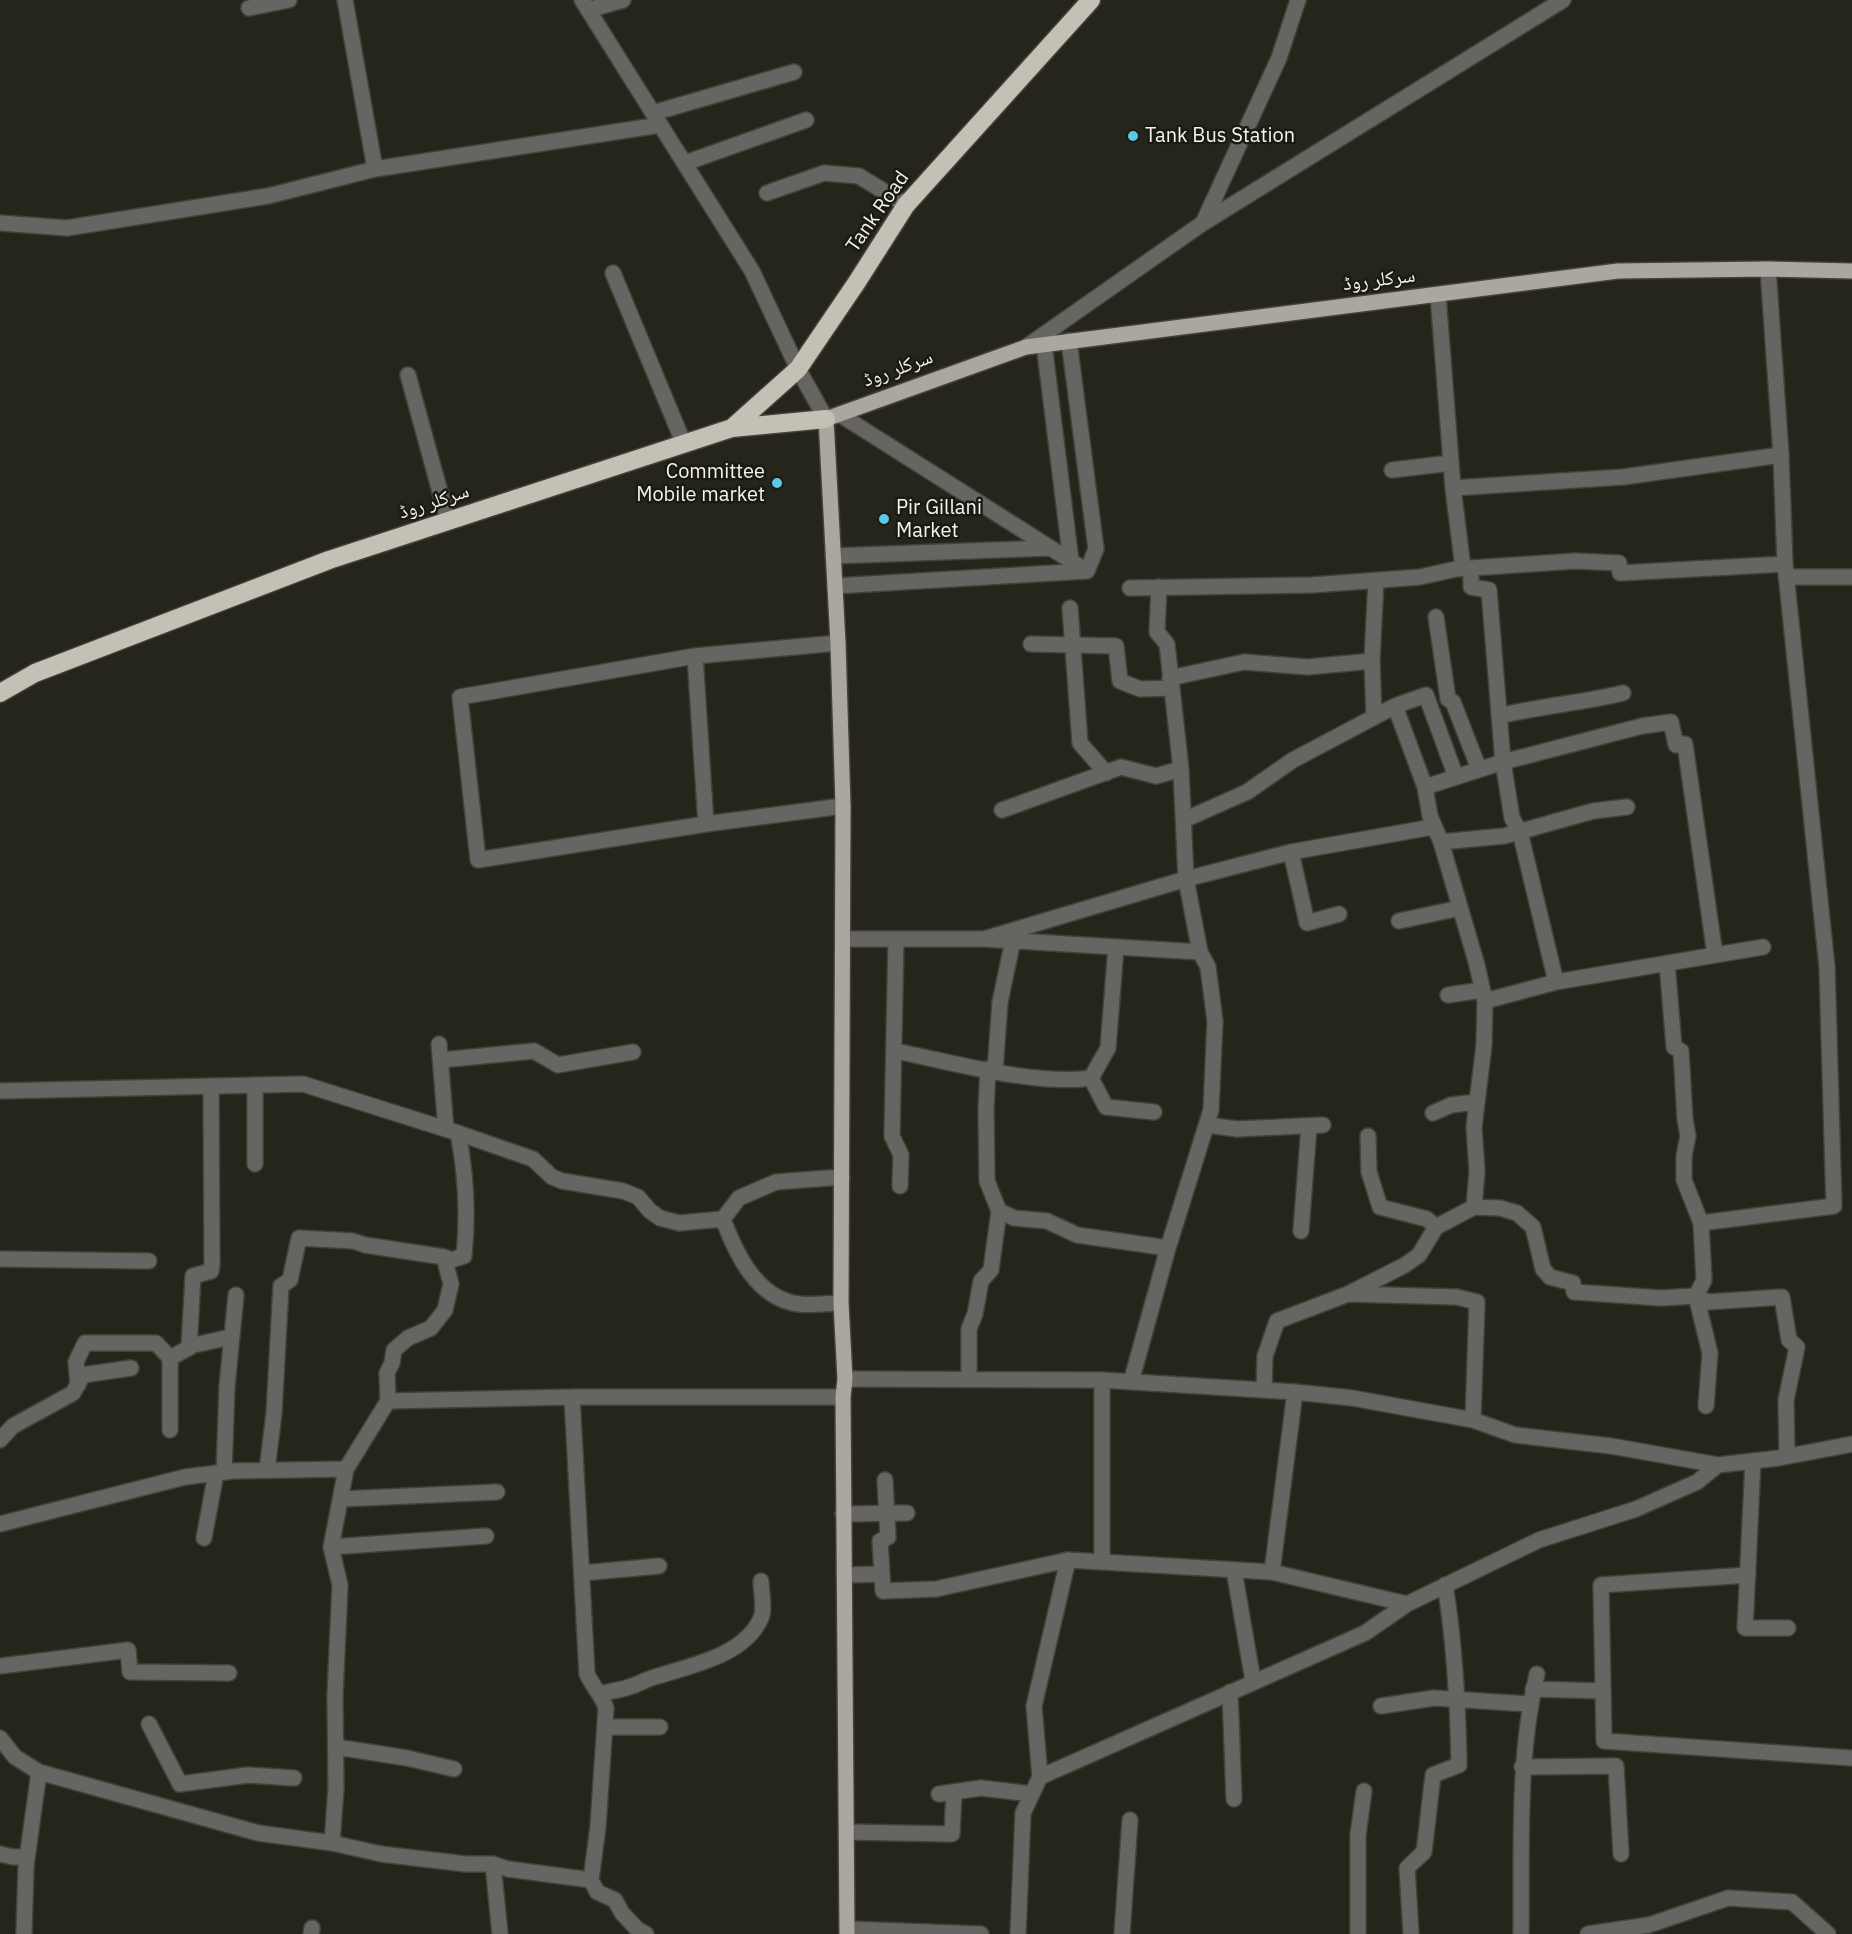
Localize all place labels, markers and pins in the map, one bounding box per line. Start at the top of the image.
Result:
place label: Tank Bus Station [1145,124,1295,148]
marker: Tank Bus Station [1126,129,1140,143]
place label: Committee Mobile market [636,460,765,507]
marker: Committee Mobile market [770,476,784,490]
place label: Pir Gillani Market [896,496,982,543]
marker: Pir Gillani Market [877,512,891,526]

